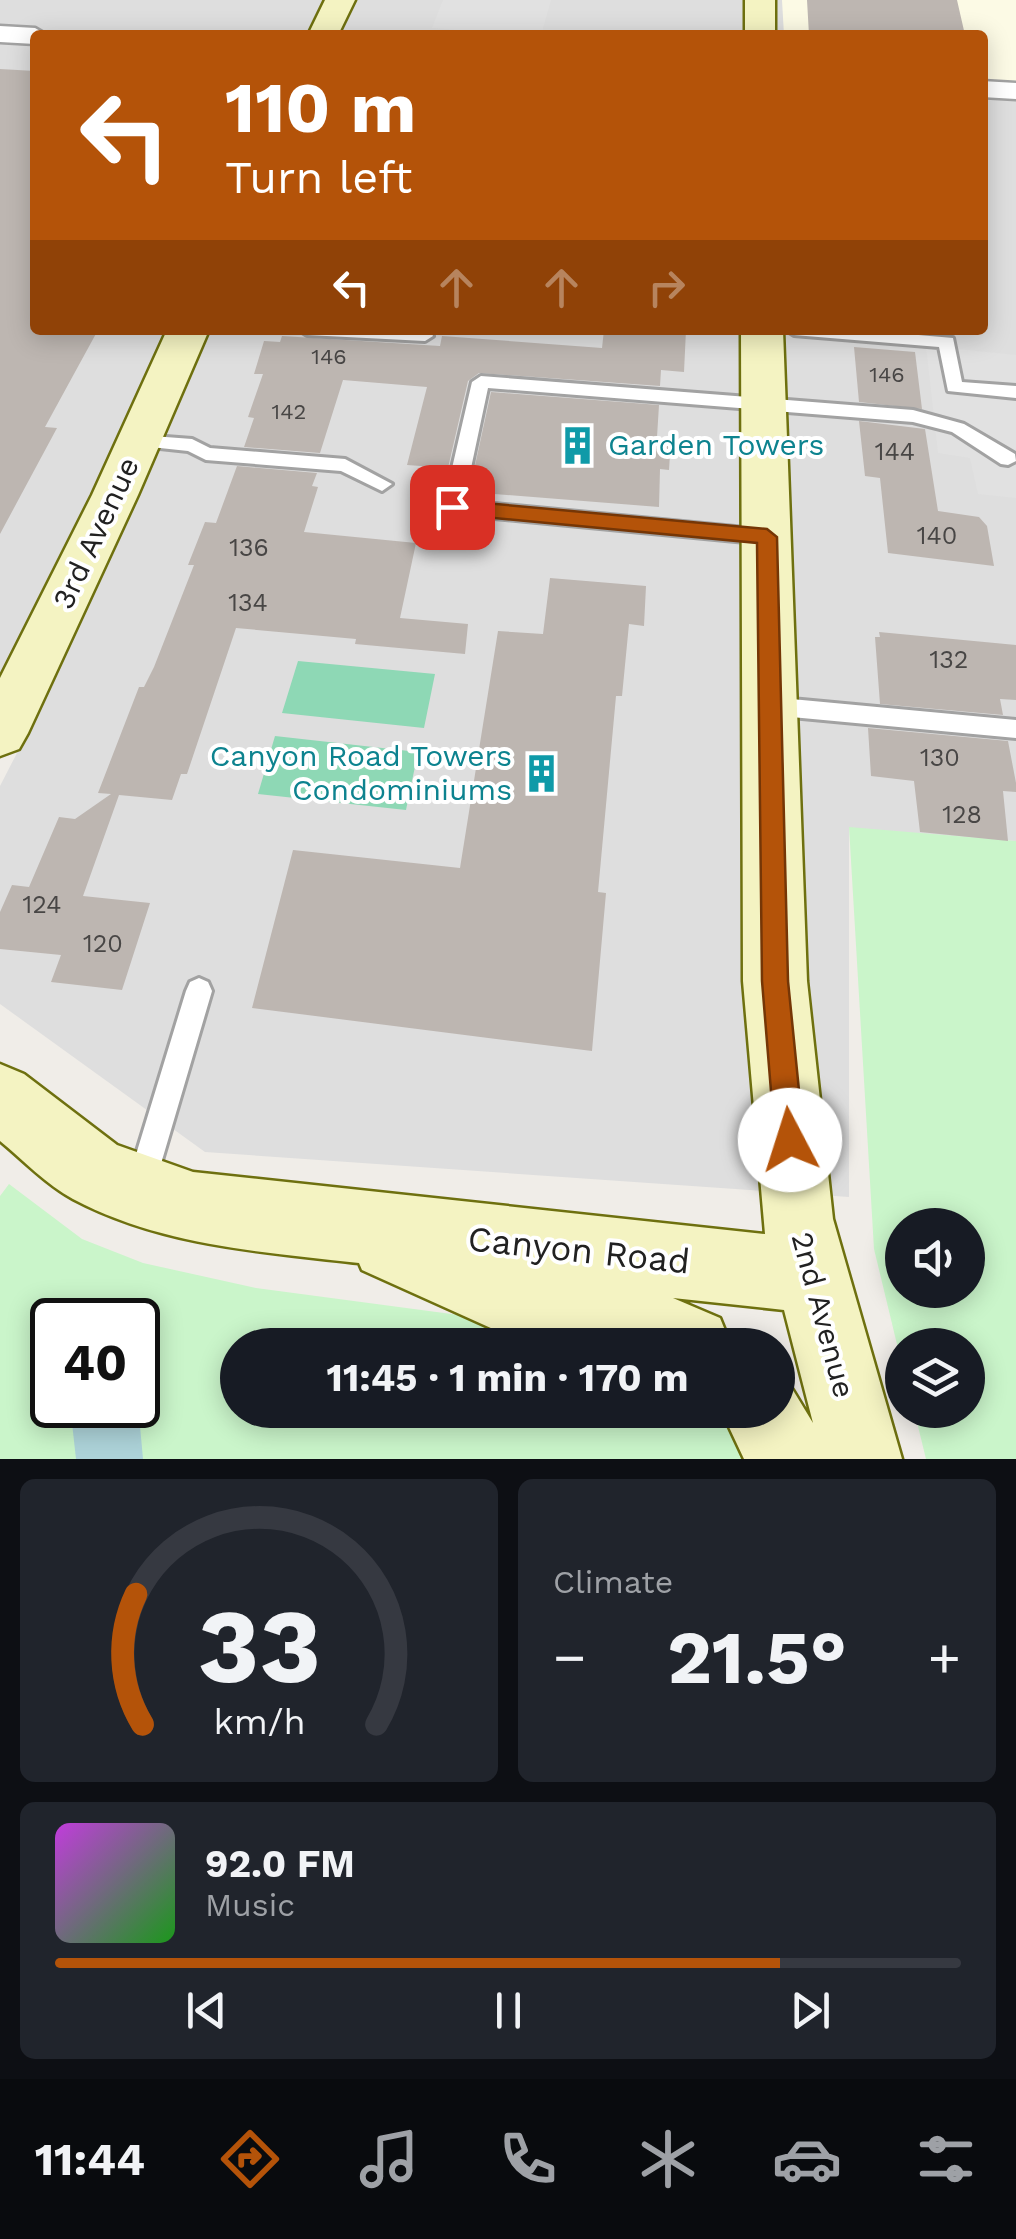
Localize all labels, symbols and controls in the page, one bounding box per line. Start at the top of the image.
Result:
text: 110 m [225,67,416,149]
icon: left [60,70,190,200]
text: Turn left [225,151,412,204]
icon: left [324,260,379,315]
icon: ahead [429,260,484,315]
icon: ahead [534,260,589,315]
icon: right [639,260,694,315]
house number: 146 [311,344,347,369]
house number: 146 [869,362,905,387]
house number: 142 [272,399,306,424]
building icon: Garden Towers [557,424,599,466]
place label: Garden Towers [608,427,824,462]
house number: 144 [875,437,915,466]
street label: 3rd Avenue [45,451,146,614]
pin [410,465,495,550]
icon: arrive [425,480,480,535]
house number: 140 [917,521,957,550]
house number: 136 [229,533,269,562]
house number: 134 [228,588,268,617]
house number: 132 [930,645,968,674]
place label: Canyon Road Towers Condominiums [210,738,512,807]
house number: 130 [920,743,960,772]
building icon: Canyon Road Towers Condominiums [521,752,563,794]
house number: 128 [942,800,982,829]
house number: 124 [23,890,61,919]
house number: 120 [83,929,123,958]
position arrow [738,1088,842,1192]
map controls [885,1208,985,1428]
button: sound [885,1208,985,1308]
street label: Canyon Road [466,1217,692,1283]
street label: 2nd Avenue [785,1228,862,1402]
speed limit sign: 40 [30,1298,160,1428]
button: layers [885,1328,985,1428]
text: 11:45 · 1 min · 170 m [327,1356,688,1400]
text: Climate [553,1563,673,1601]
text: 33 [197,1585,321,1707]
text: 21.5° [667,1613,847,1701]
text: − [553,1625,586,1689]
text: + [928,1625,961,1689]
text: km/h [213,1701,305,1743]
text: 92.0 FM [205,1842,355,1886]
text: Music [205,1886,295,1924]
icon: previous [179,1983,234,2038]
icon: pause [481,1983,536,2038]
icon: next [783,1983,838,2038]
icon: directions [215,2124,285,2194]
icon: music [354,2124,424,2194]
icon: phone [493,2124,563,2194]
icon: climate [633,2124,703,2194]
icon: car [772,2124,842,2194]
icon: filters [911,2124,981,2194]
text: 11:44 [35,2133,145,2186]

